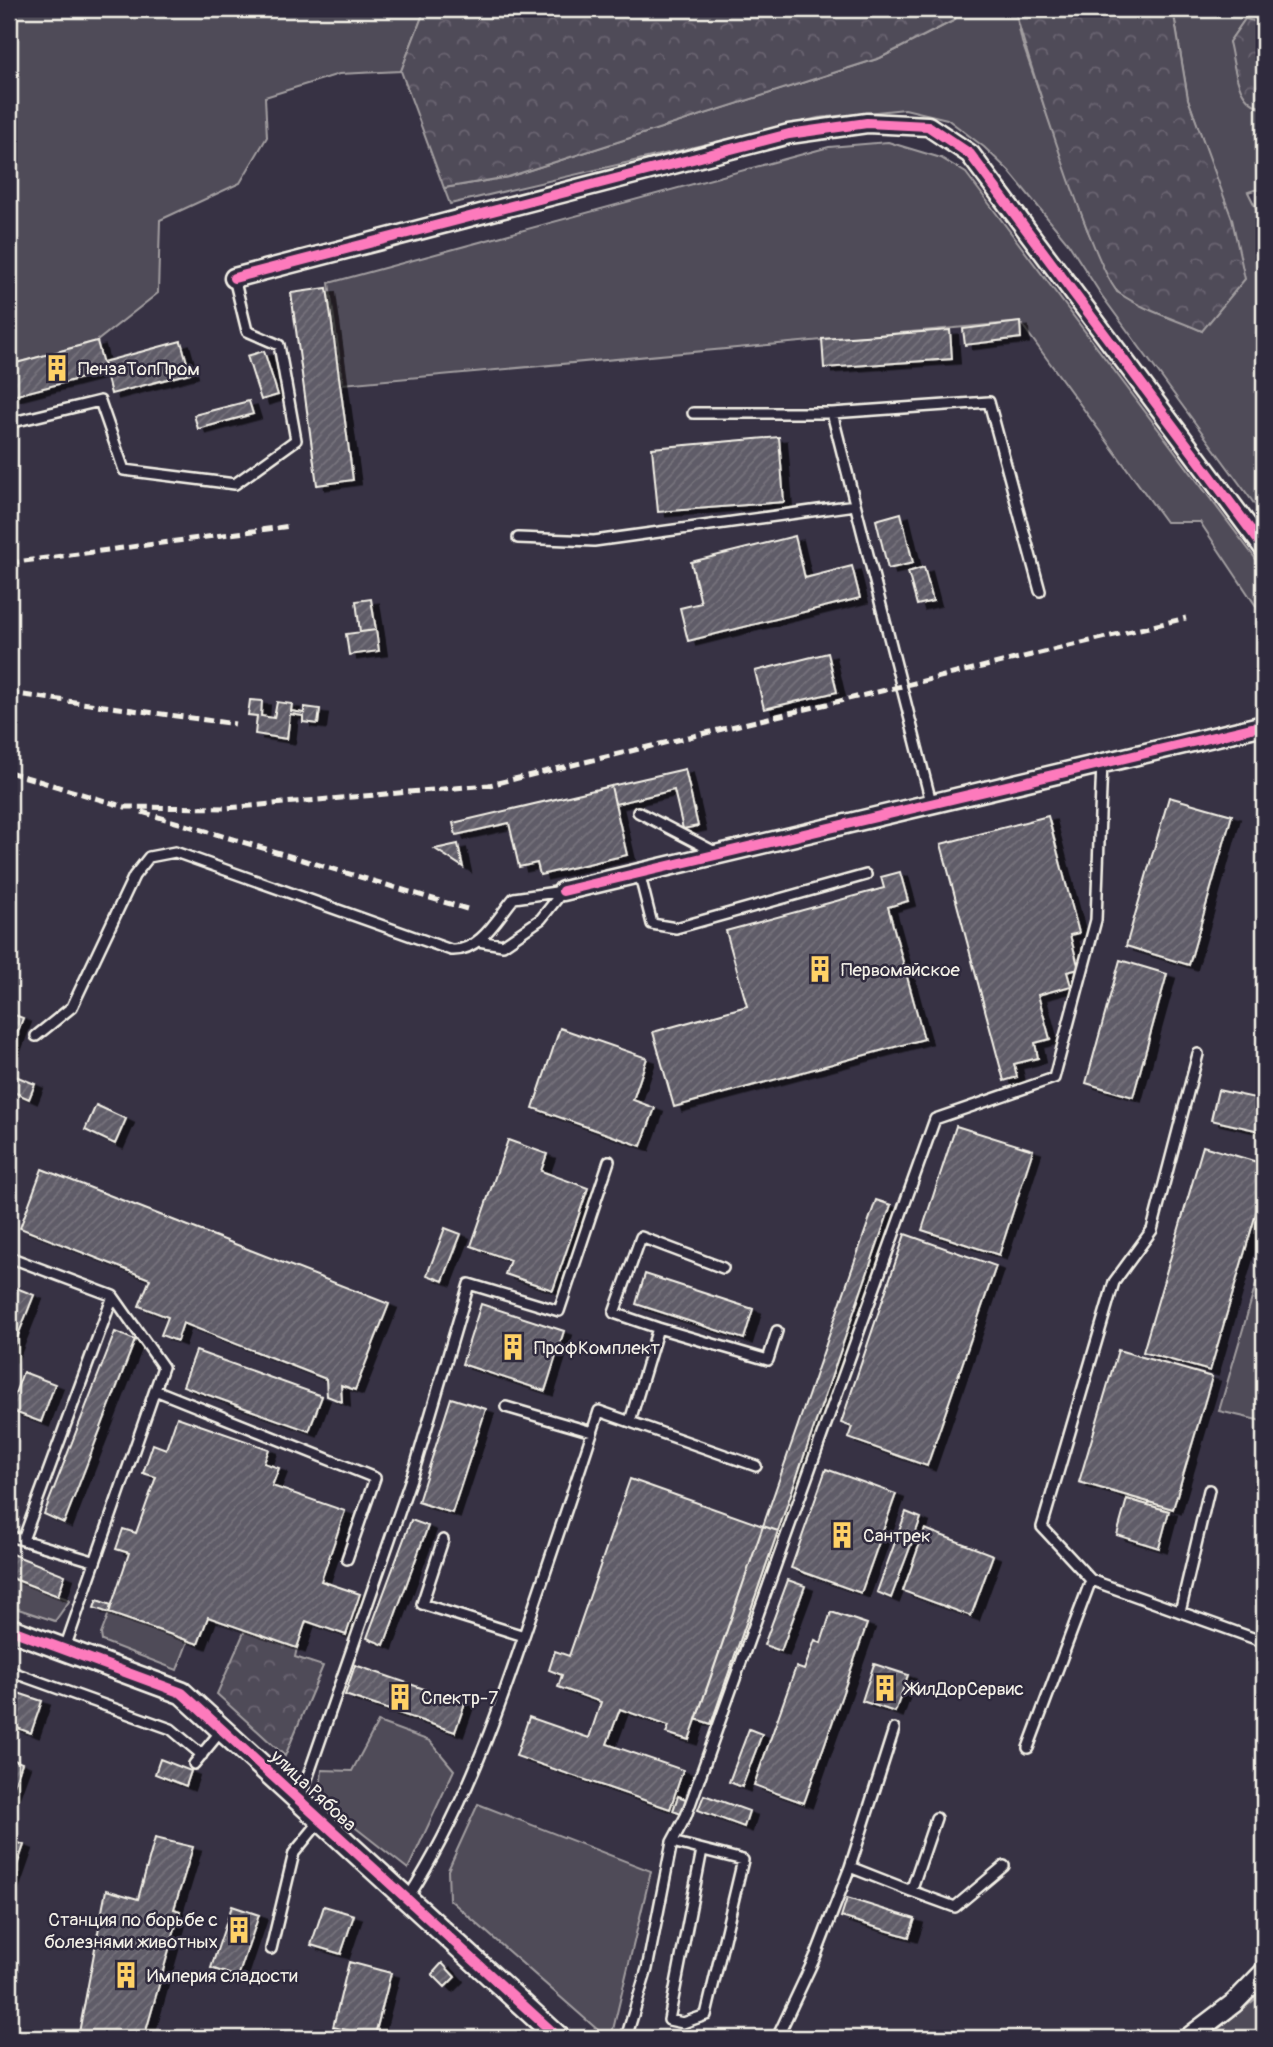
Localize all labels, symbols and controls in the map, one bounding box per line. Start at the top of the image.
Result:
building icon: ПензаТопПром [42,353,72,383]
place label: ПензаТопПром [78,357,200,381]
building icon: Первомайское [805,954,835,984]
place label: Первомайское [841,958,960,982]
building icon: ПрофКомплект [498,1332,528,1362]
place label: ПрофКомплект [534,1336,660,1360]
building icon: Сантрек [827,1520,857,1550]
place label: Сантрек [863,1524,931,1548]
building icon: ЖилДорСервис [870,1673,900,1703]
place label: ЖилДорСервис [903,1677,1024,1701]
building icon: Спектр-7 [385,1682,415,1712]
place label: Спектр-7 [421,1686,498,1710]
street label: улица Рябова [265,1744,362,1837]
place label: Станция по борьбе с болезнями животных [44,1908,218,1954]
building icon: Станция по борьбе с болезнями животных [224,1915,254,1945]
building icon: Империя сладости [111,1960,141,1990]
place label: Империя сладости [147,1964,298,1988]

